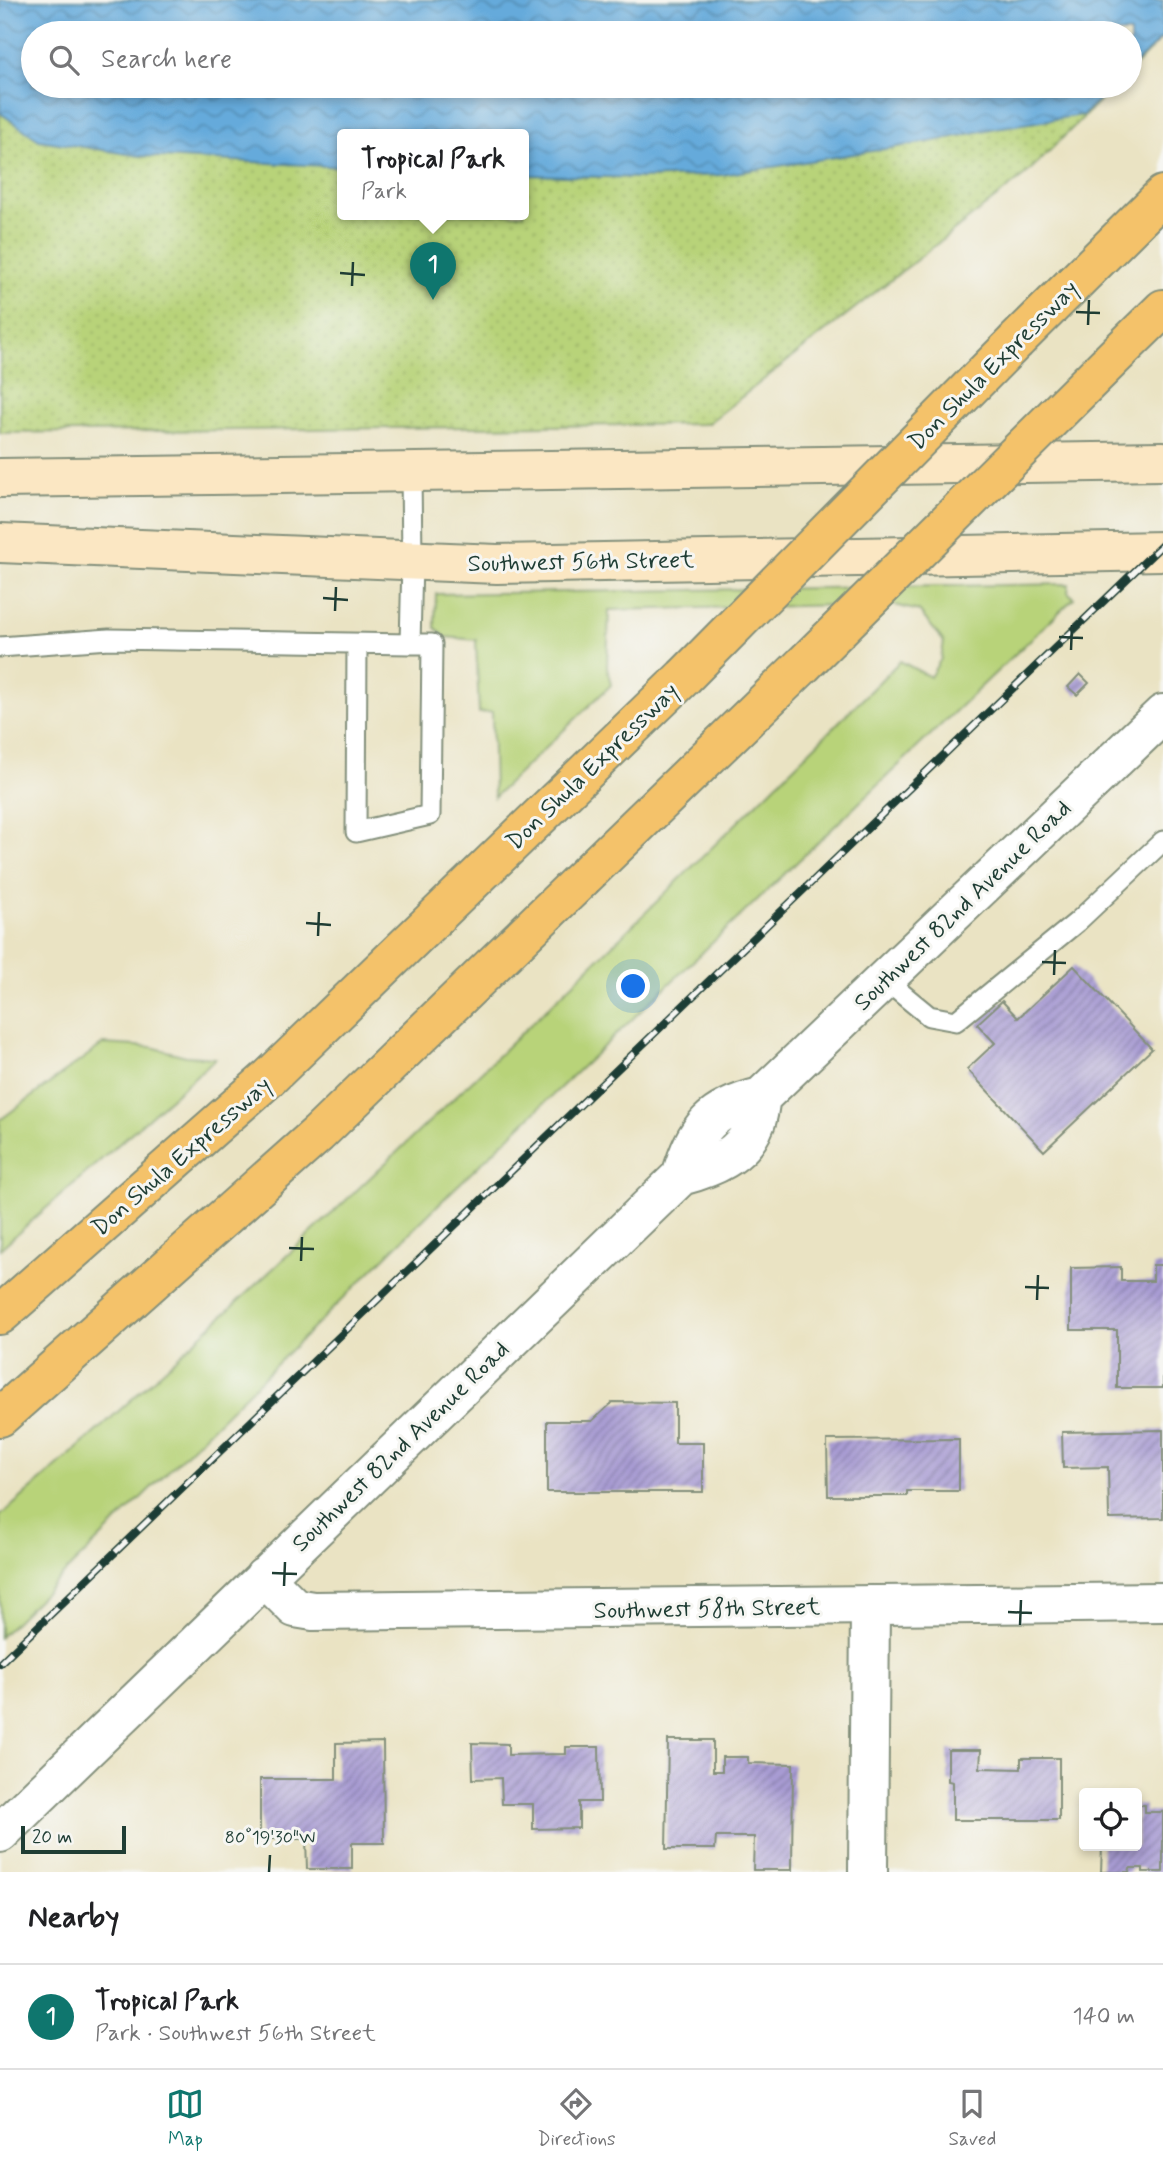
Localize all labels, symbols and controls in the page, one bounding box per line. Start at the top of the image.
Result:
search box [21,21,1142,98]
icon: search [45,41,83,79]
text: Search here [101,43,232,77]
popup [337,129,529,220]
text: Tropical Park [361,143,505,177]
text: Park [361,177,407,207]
pin: 1 [410,242,456,300]
street label: Don Shula Expressway [902,274,1086,458]
street label: Southwest 56th Street [467,545,695,580]
street label: Don Shula Expressway [500,677,686,858]
street label: Southwest 82nd Avenue Road [848,794,1078,1018]
your location [616,969,650,1003]
street label: Don Shula Expressway [86,1070,278,1244]
street label: Southwest 82nd Avenue Road [286,1335,516,1559]
street label: Southwest 58th Street [593,1592,821,1627]
map controls [1079,1788,1142,1851]
button: locate [1079,1788,1142,1851]
scale bar [21,1823,126,1855]
text: 20 m [32,1825,72,1850]
text: 80°19'30"W [225,1826,315,1850]
text: Nearby [28,1898,119,1937]
text: Tropical Park [95,1985,239,2019]
text: 1 [46,2002,56,2032]
text: 140 m [1072,2002,1135,2032]
text: Park · Southwest 56th Street [95,2019,376,2049]
tab: Map [166,2085,204,2152]
tab: Directions [537,2085,616,2152]
tab: Saved [948,2085,996,2152]

